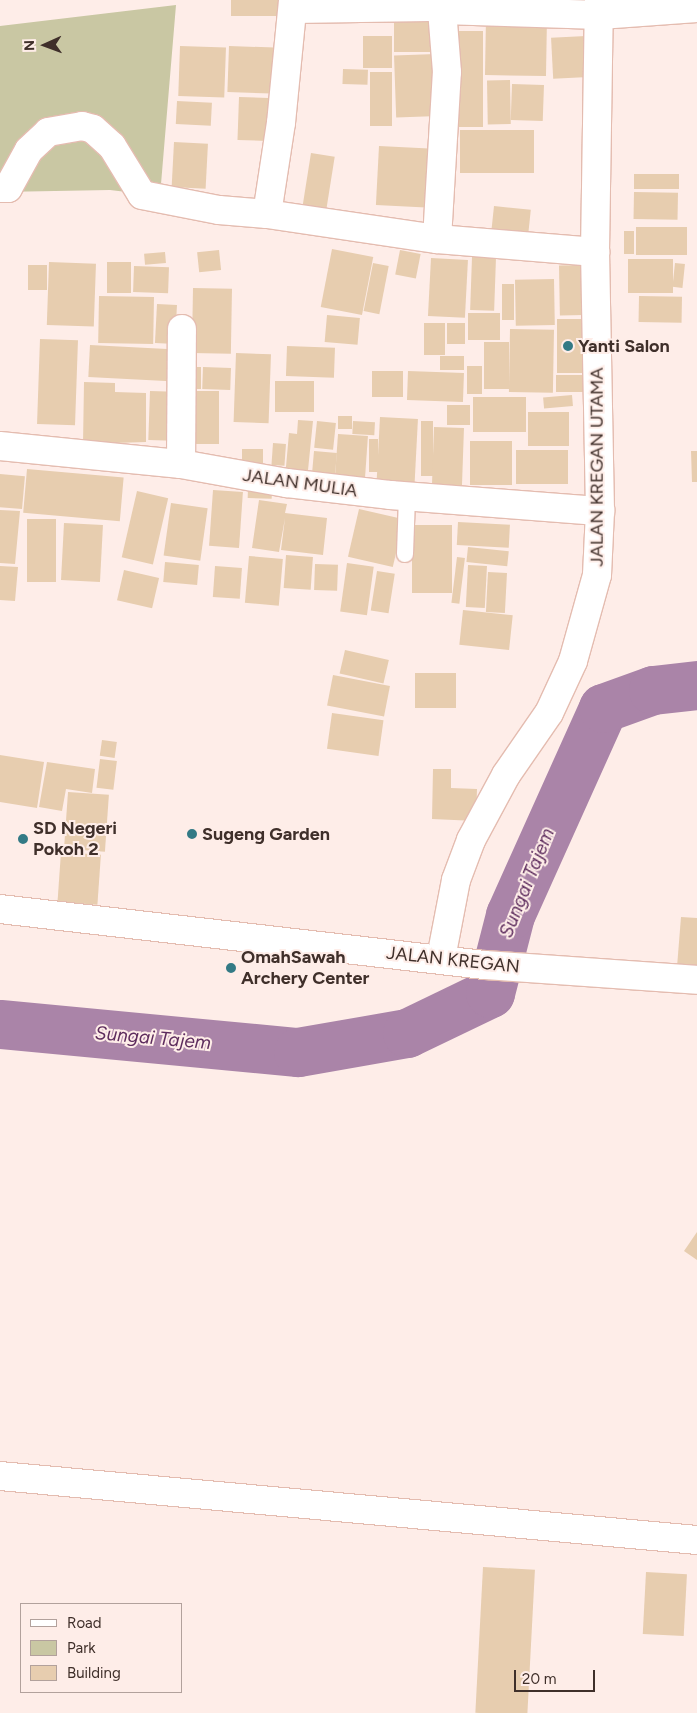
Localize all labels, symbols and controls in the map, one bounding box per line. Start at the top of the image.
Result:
north arrow [20,20,70,70]
text: N [21,40,38,51]
place label: Yanti Salon [578,335,670,357]
marker: Yanti Salon [562,340,574,352]
street label: JALAN KREGAN UTAMA [586,367,608,567]
street label: JALAN MULIA [241,464,359,502]
place label: SD Negeri Pokoh 2 [33,818,117,861]
place label: Sugeng Garden [202,823,330,845]
water label: Sungai Tajem [495,825,559,941]
marker: Sugeng Garden [186,828,198,840]
marker: SD Negeri Pokoh 2 [17,833,29,845]
street label: JALAN KREGAN [385,942,521,978]
place label: OmahSawah Archery Center [241,947,369,990]
marker: OmahSawah Archery Center [225,962,237,974]
water label: Sungai Tajem [94,1022,212,1054]
legend [20,1603,182,1693]
text: Road [67,1614,102,1632]
text: Park [67,1639,96,1657]
scale bar [517,1660,598,1692]
text: Building [67,1664,121,1682]
text: 20 m [522,1670,556,1688]

